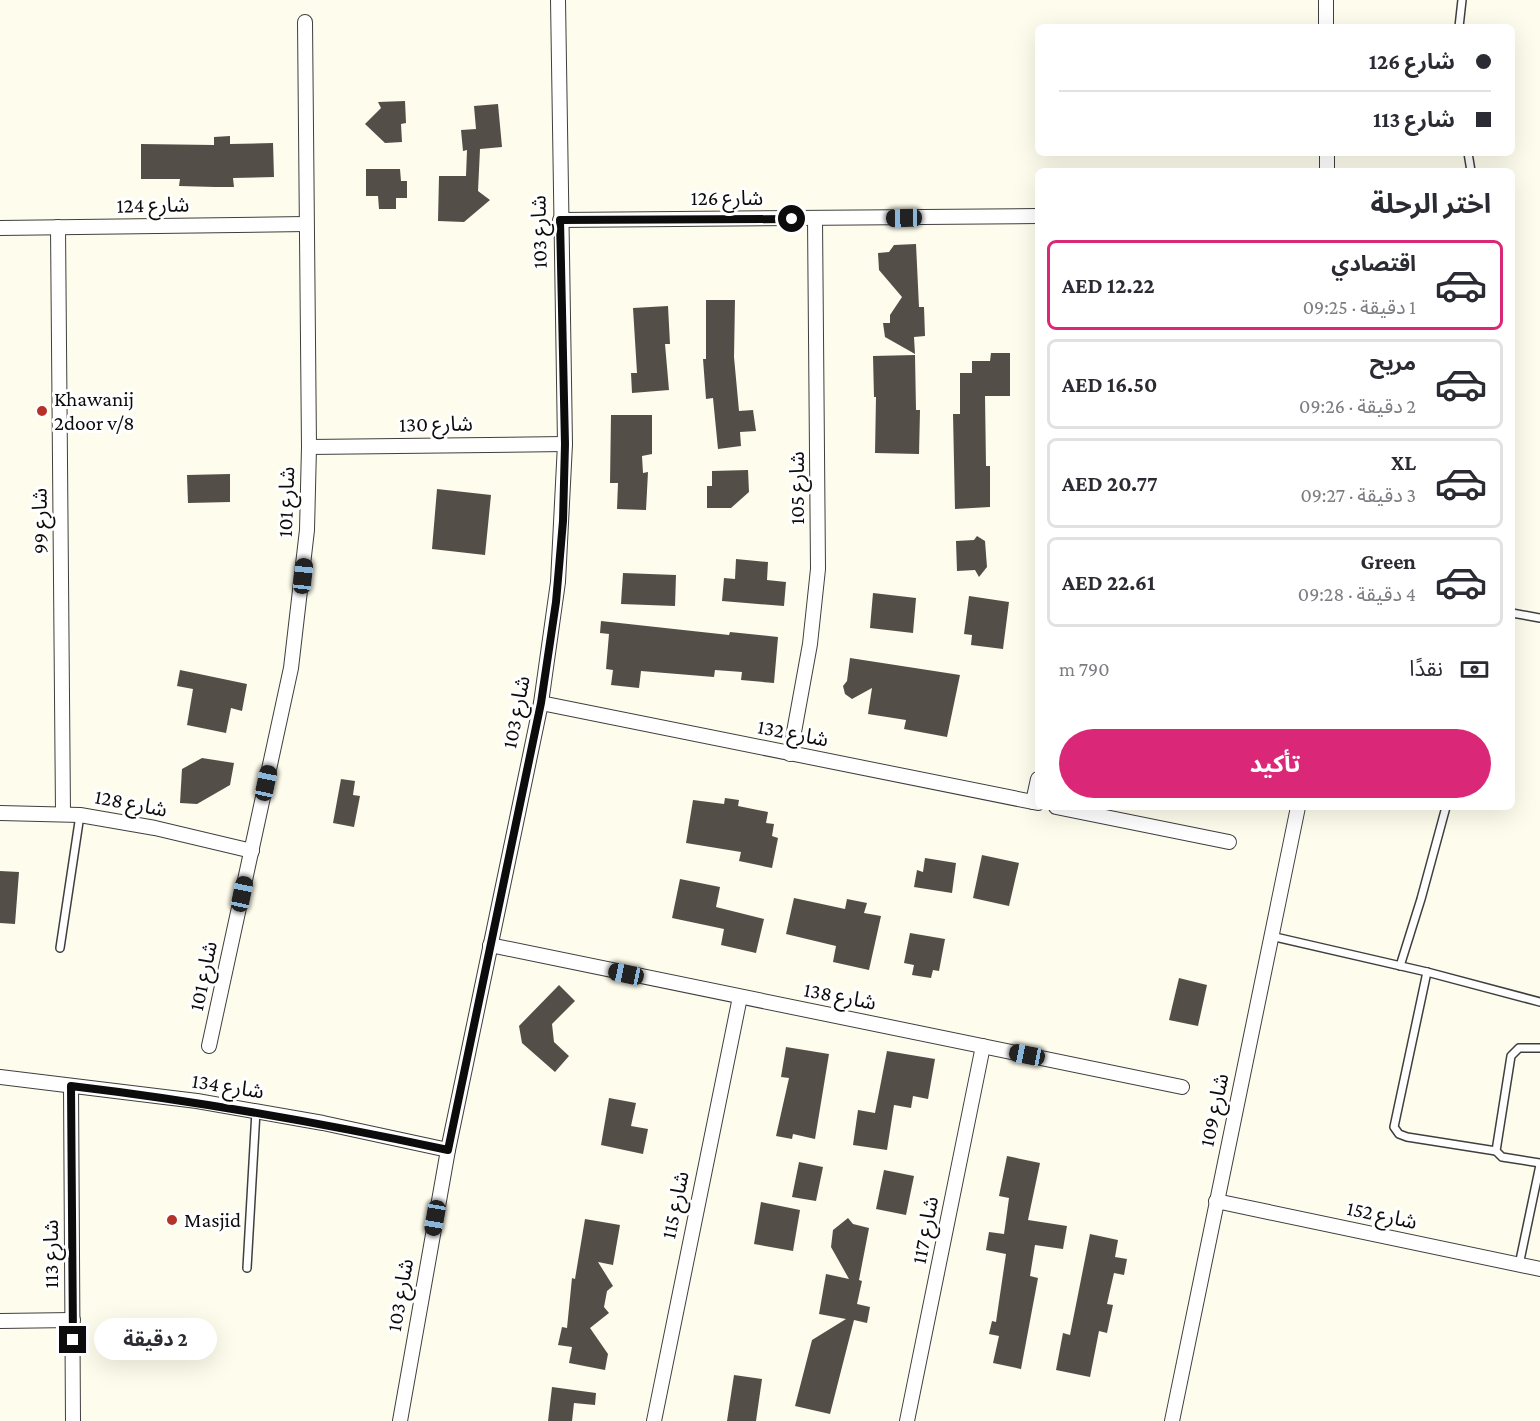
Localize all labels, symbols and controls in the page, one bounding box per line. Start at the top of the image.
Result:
text: شارع 126 [1369,49,1455,74]
text: شارع 113 [1373,107,1455,132]
street label: شارع 126 [691,186,763,213]
text: اختر الرحلة [1371,189,1491,219]
street label: شارع 124 [116,192,190,221]
street label: شارع 103 [526,195,555,269]
route start [778,205,805,232]
car [886,209,922,227]
text: اقتصادي [1331,251,1416,276]
icon: car [1434,258,1488,312]
text: AED 12.22 [1062,273,1155,298]
text: 1 دقيقة · 09:25 [1303,296,1416,318]
text: مريح [1370,350,1416,375]
icon: car [1434,357,1488,411]
text: AED 16.50 [1062,372,1157,397]
place label: Khawanij 2door v/8 [54,387,134,435]
text: 2 دقيقة · 09:26 [1299,395,1416,417]
marker: Khawanij 2door v/8 [35,404,49,418]
street label: شارع 130 [399,411,473,440]
text: XL [1391,450,1416,475]
street label: شارع 105 [785,451,812,525]
icon: car [1434,456,1488,510]
street label: شارع 101 [273,466,302,538]
text: AED 20.77 [1062,471,1158,496]
text: 3 دقيقة · 09:27 [1300,484,1416,506]
street label: شارع 99 [27,488,56,554]
text: Green [1360,549,1416,574]
icon: car [1434,555,1488,609]
car [292,557,314,595]
text: AED 22.61 [1062,570,1155,595]
text: 4 دقيقة · 09:28 [1298,583,1416,605]
icon: cash [1458,653,1491,686]
text: نقدًا [1409,656,1443,681]
text: 790 m [1059,658,1110,680]
street label: شارع 103 [497,674,538,751]
street label: شارع 132 [755,714,830,755]
button: تأكيد [1059,729,1491,798]
car [253,764,279,802]
street label: شارع 128 [92,784,169,825]
car [229,875,255,913]
street label: شارع 101 [184,939,225,1014]
car [607,961,645,987]
street label: شارع 138 [801,977,878,1018]
car [1008,1043,1046,1067]
street label: شارع 134 [190,1068,266,1106]
street label: شارع 109 [1195,1071,1236,1150]
street label: شارع 115 [656,1169,697,1242]
street label: شارع 117 [907,1194,946,1266]
street label: شارع 152 [1344,1196,1419,1237]
car [423,1199,447,1237]
place label: Masjid [184,1208,241,1232]
marker: Masjid [165,1213,179,1227]
street label: شارع 113 [39,1220,66,1288]
street label: شارع 103 [382,1257,421,1334]
callout: 2 دقيقة [94,1319,217,1361]
route end [59,1326,86,1353]
text: 2 دقيقة [123,1328,188,1350]

